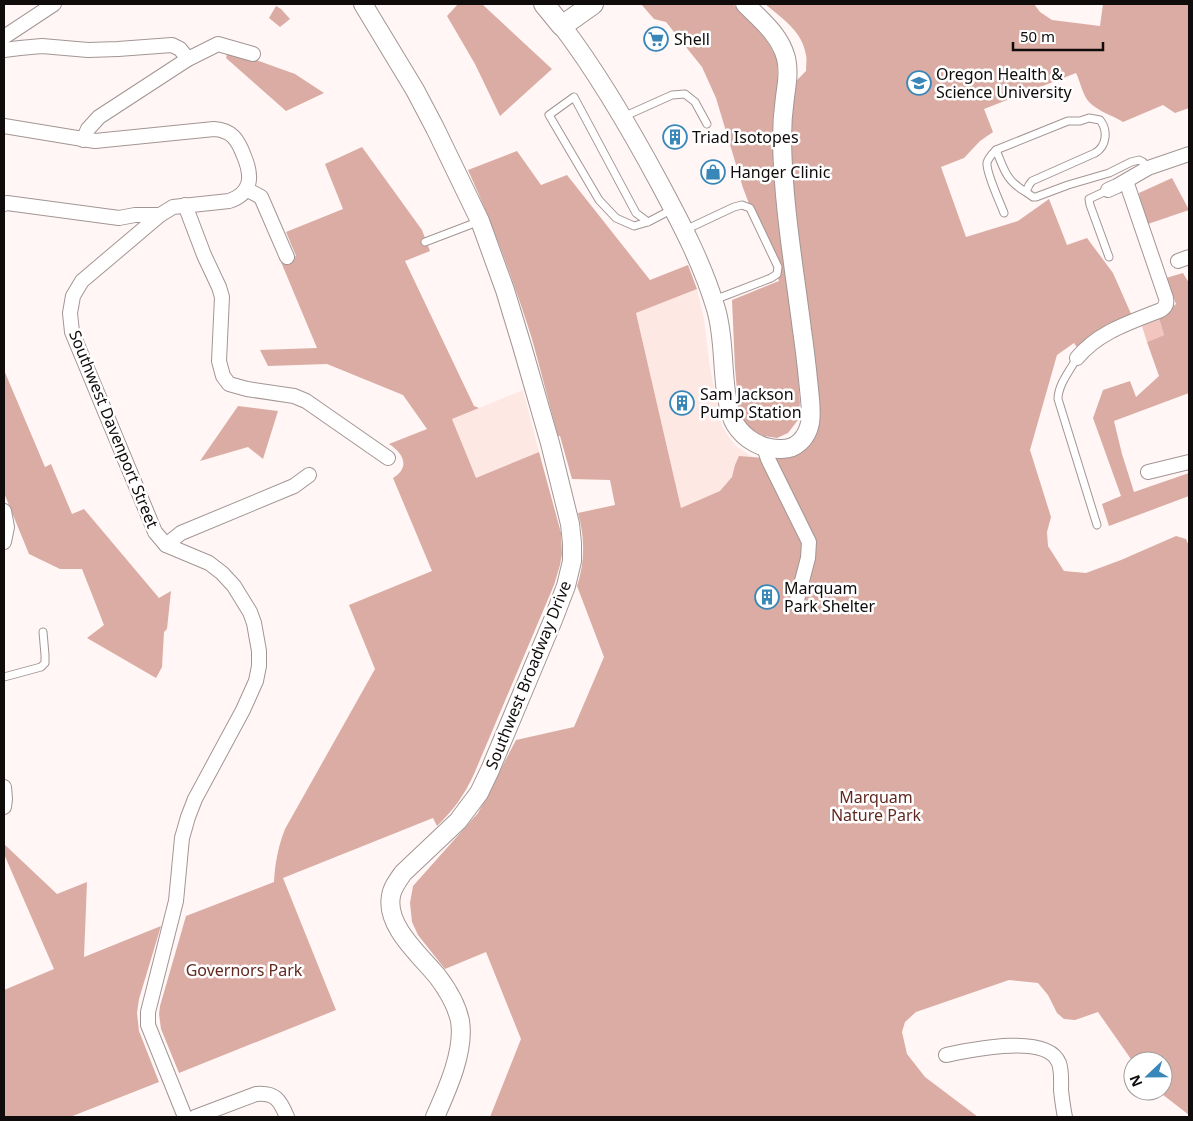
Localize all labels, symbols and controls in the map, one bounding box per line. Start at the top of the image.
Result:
scale bar [1013,20,1103,52]
supermarket icon: Shell [643,26,669,52]
text: 50 m [1020,26,1055,46]
place label: Shell [674,28,710,50]
place label: Oregon Health & Science University [936,63,1072,103]
school or university icon: Oregon Health & Science University [906,70,932,96]
building icon: Triad Isotopes [662,124,688,150]
place label: Triad Isotopes [692,126,799,148]
shop icon: Hanger Clinic [700,159,726,185]
place label: Hanger Clinic [730,161,831,183]
street label: Southwest Davenport Street [64,327,164,531]
place label: Sam Jackson Pump Station [700,383,802,423]
building icon: Sam Jackson Pump Station [669,390,695,416]
street label: Southwest Broadway Drive [480,577,576,773]
place label: Marquam Park Shelter [784,577,876,617]
building icon: Marquam Park Shelter [754,584,780,610]
park label: Marquam Nature Park [831,786,921,826]
park label: Governors Park [186,959,303,981]
north arrow [1123,1051,1173,1101]
text: N [1125,1072,1146,1090]

